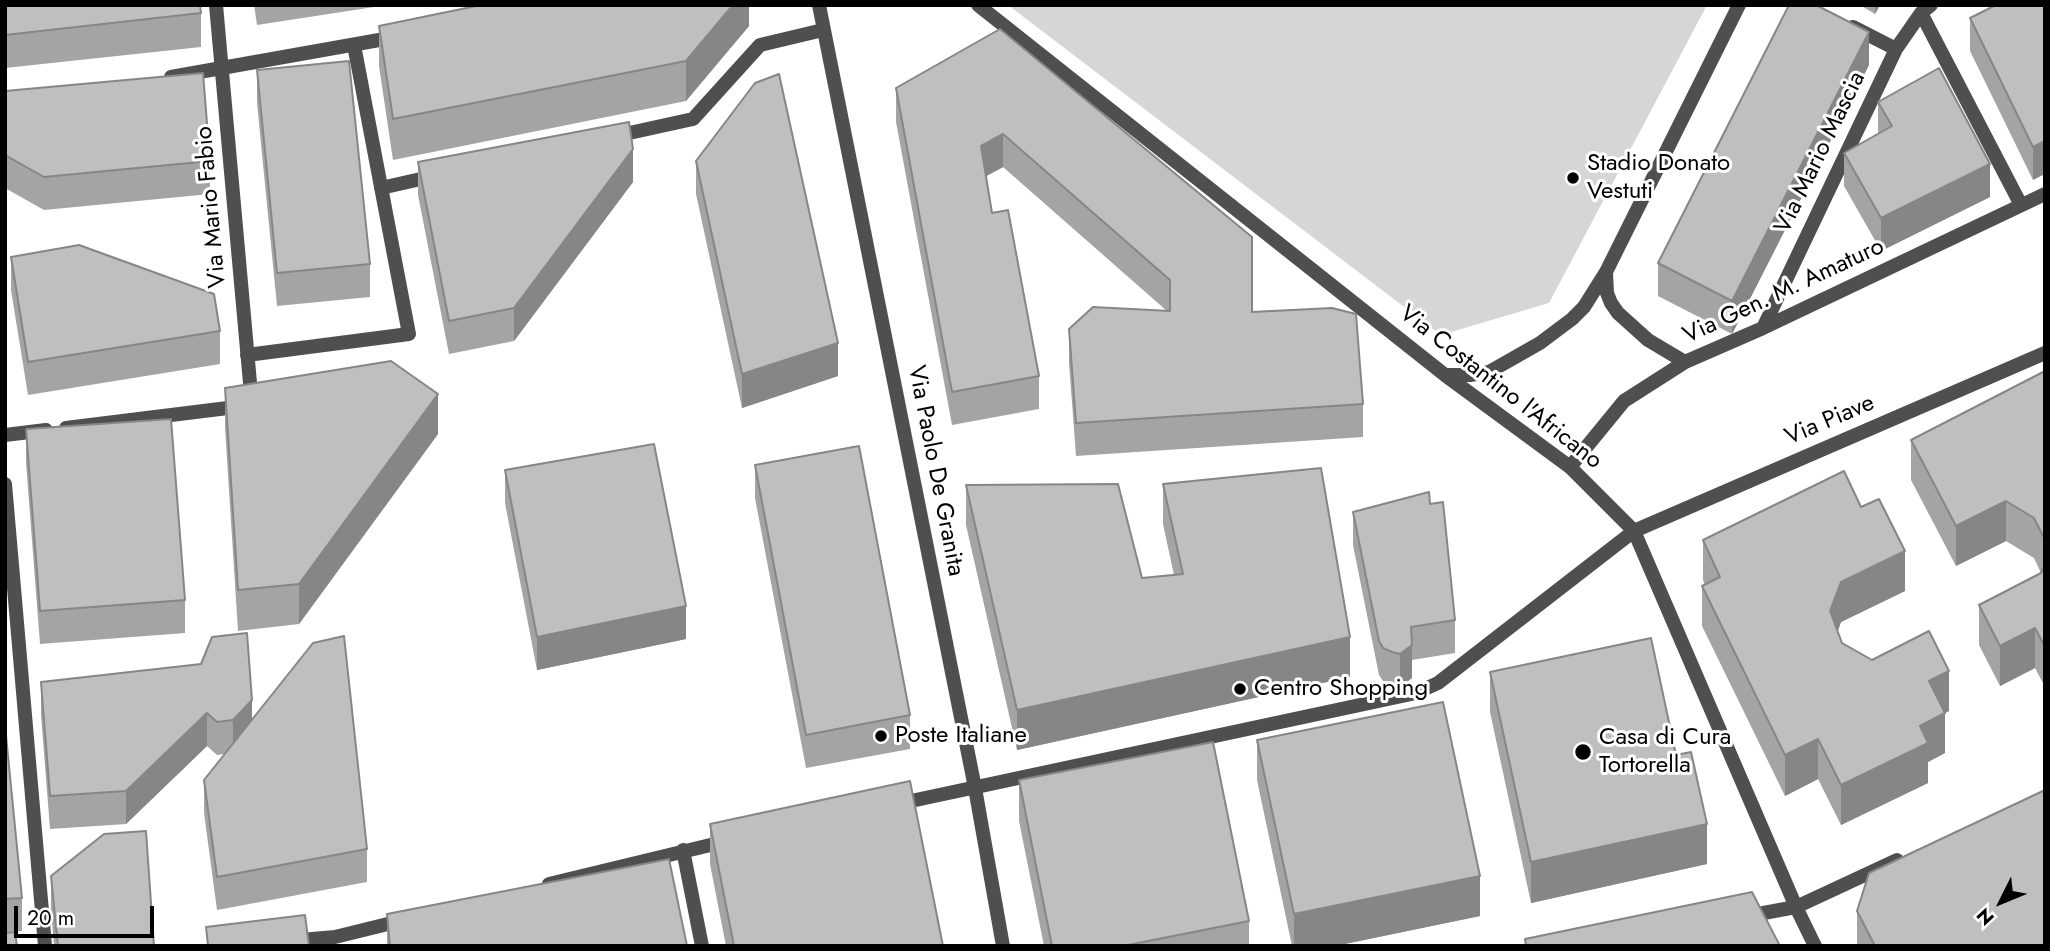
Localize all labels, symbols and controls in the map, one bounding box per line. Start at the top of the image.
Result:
street label: Via Mario Mascia [1769,67,1873,239]
street label: Via Mario Fabio [191,125,233,289]
place label: Stadio Donato Vestuti [1587,150,1730,206]
marker: Stadio Donato Vestuti [1565,170,1581,186]
street label: Via Gen. M. Amaturo [1679,233,1889,351]
street label: Via Costantino l'Africano [1393,300,1607,476]
street label: Via Paolo De Granita [900,363,970,579]
street label: Via Piave [1781,389,1879,453]
place label: Centro Shopping [1254,675,1428,703]
marker: Centro Shopping [1232,681,1248,697]
place label: Poste Italiane [895,722,1027,750]
place label: Casa di Cura Tortorella [1599,724,1731,780]
marker: Poste Italiane [873,728,889,744]
marker: Casa di Cura Tortorella [1573,742,1593,762]
north arrow [1966,867,2036,937]
scale bar [18,892,158,936]
text: N [1970,902,2000,931]
text: 20 m [27,903,74,933]

